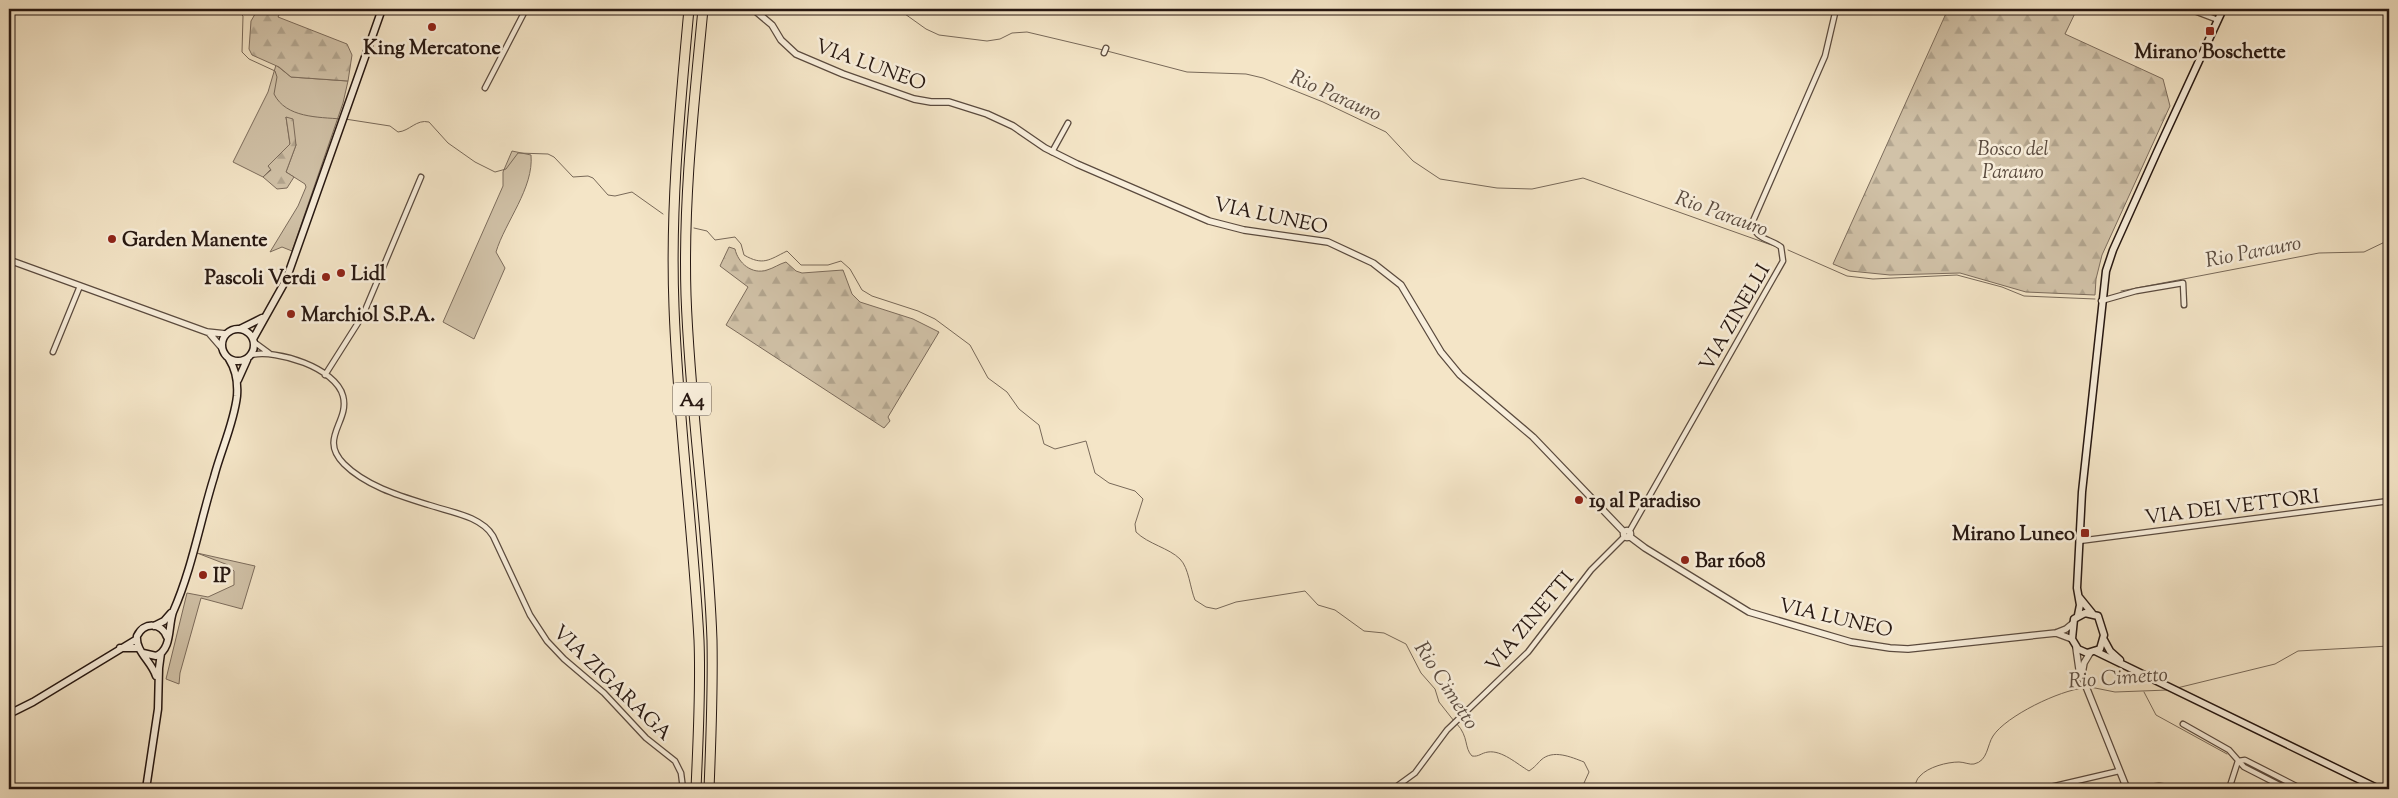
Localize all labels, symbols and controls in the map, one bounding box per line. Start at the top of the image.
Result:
marker: King Mercatone [426,21,438,33]
marker: Mirano Boschette [2204,25,2216,37]
street label: VIA LUNEO [811,33,930,100]
place label: King Mercatone [363,35,501,64]
place label: Mirano Boschette [2134,39,2286,68]
water label: Rio Parauro [1285,63,1386,130]
park label: Bosco del Parauro [1977,136,2049,188]
water label: Rio Parauro [1671,184,1772,246]
street label: VIA LUNEO [1211,191,1330,244]
place label: Garden Manente [122,227,268,256]
water label: Rio Parauro [2203,229,2304,277]
marker: Garden Manente [106,233,118,245]
street label: VIA ZINELLI [1694,259,1779,377]
place label: Lidl [351,261,386,290]
place label: Pascoli Verdi [205,265,316,294]
marker: Lidl [335,267,347,279]
marker: Pascoli Verdi [320,271,332,283]
place label: Marchiol S.P.A. [301,302,435,331]
marker: Marchiol S.P.A. [285,308,297,320]
road number: A4 [673,382,711,416]
street label: VIA DEI VETTORI [2143,483,2322,534]
place label: 19 al Paradiso [1589,488,1701,517]
marker: 19 al Paradiso [1573,494,1585,506]
place label: Mirano Luneo [1952,521,2075,550]
marker: Mirano Luneo [2079,527,2091,539]
place label: Bar 1608 [1695,548,1766,577]
marker: Bar 1608 [1679,554,1691,566]
place label: IP [213,563,232,592]
street label: VIA ZINETTI [1480,566,1582,679]
marker: IP [197,569,209,581]
street label: VIA LUNEO [1776,592,1895,647]
street label: VIA ZIGARAGA [545,619,677,748]
water label: Rio Cimetto [1406,636,1485,736]
water label: Rio Cimetto [2067,661,2169,697]

